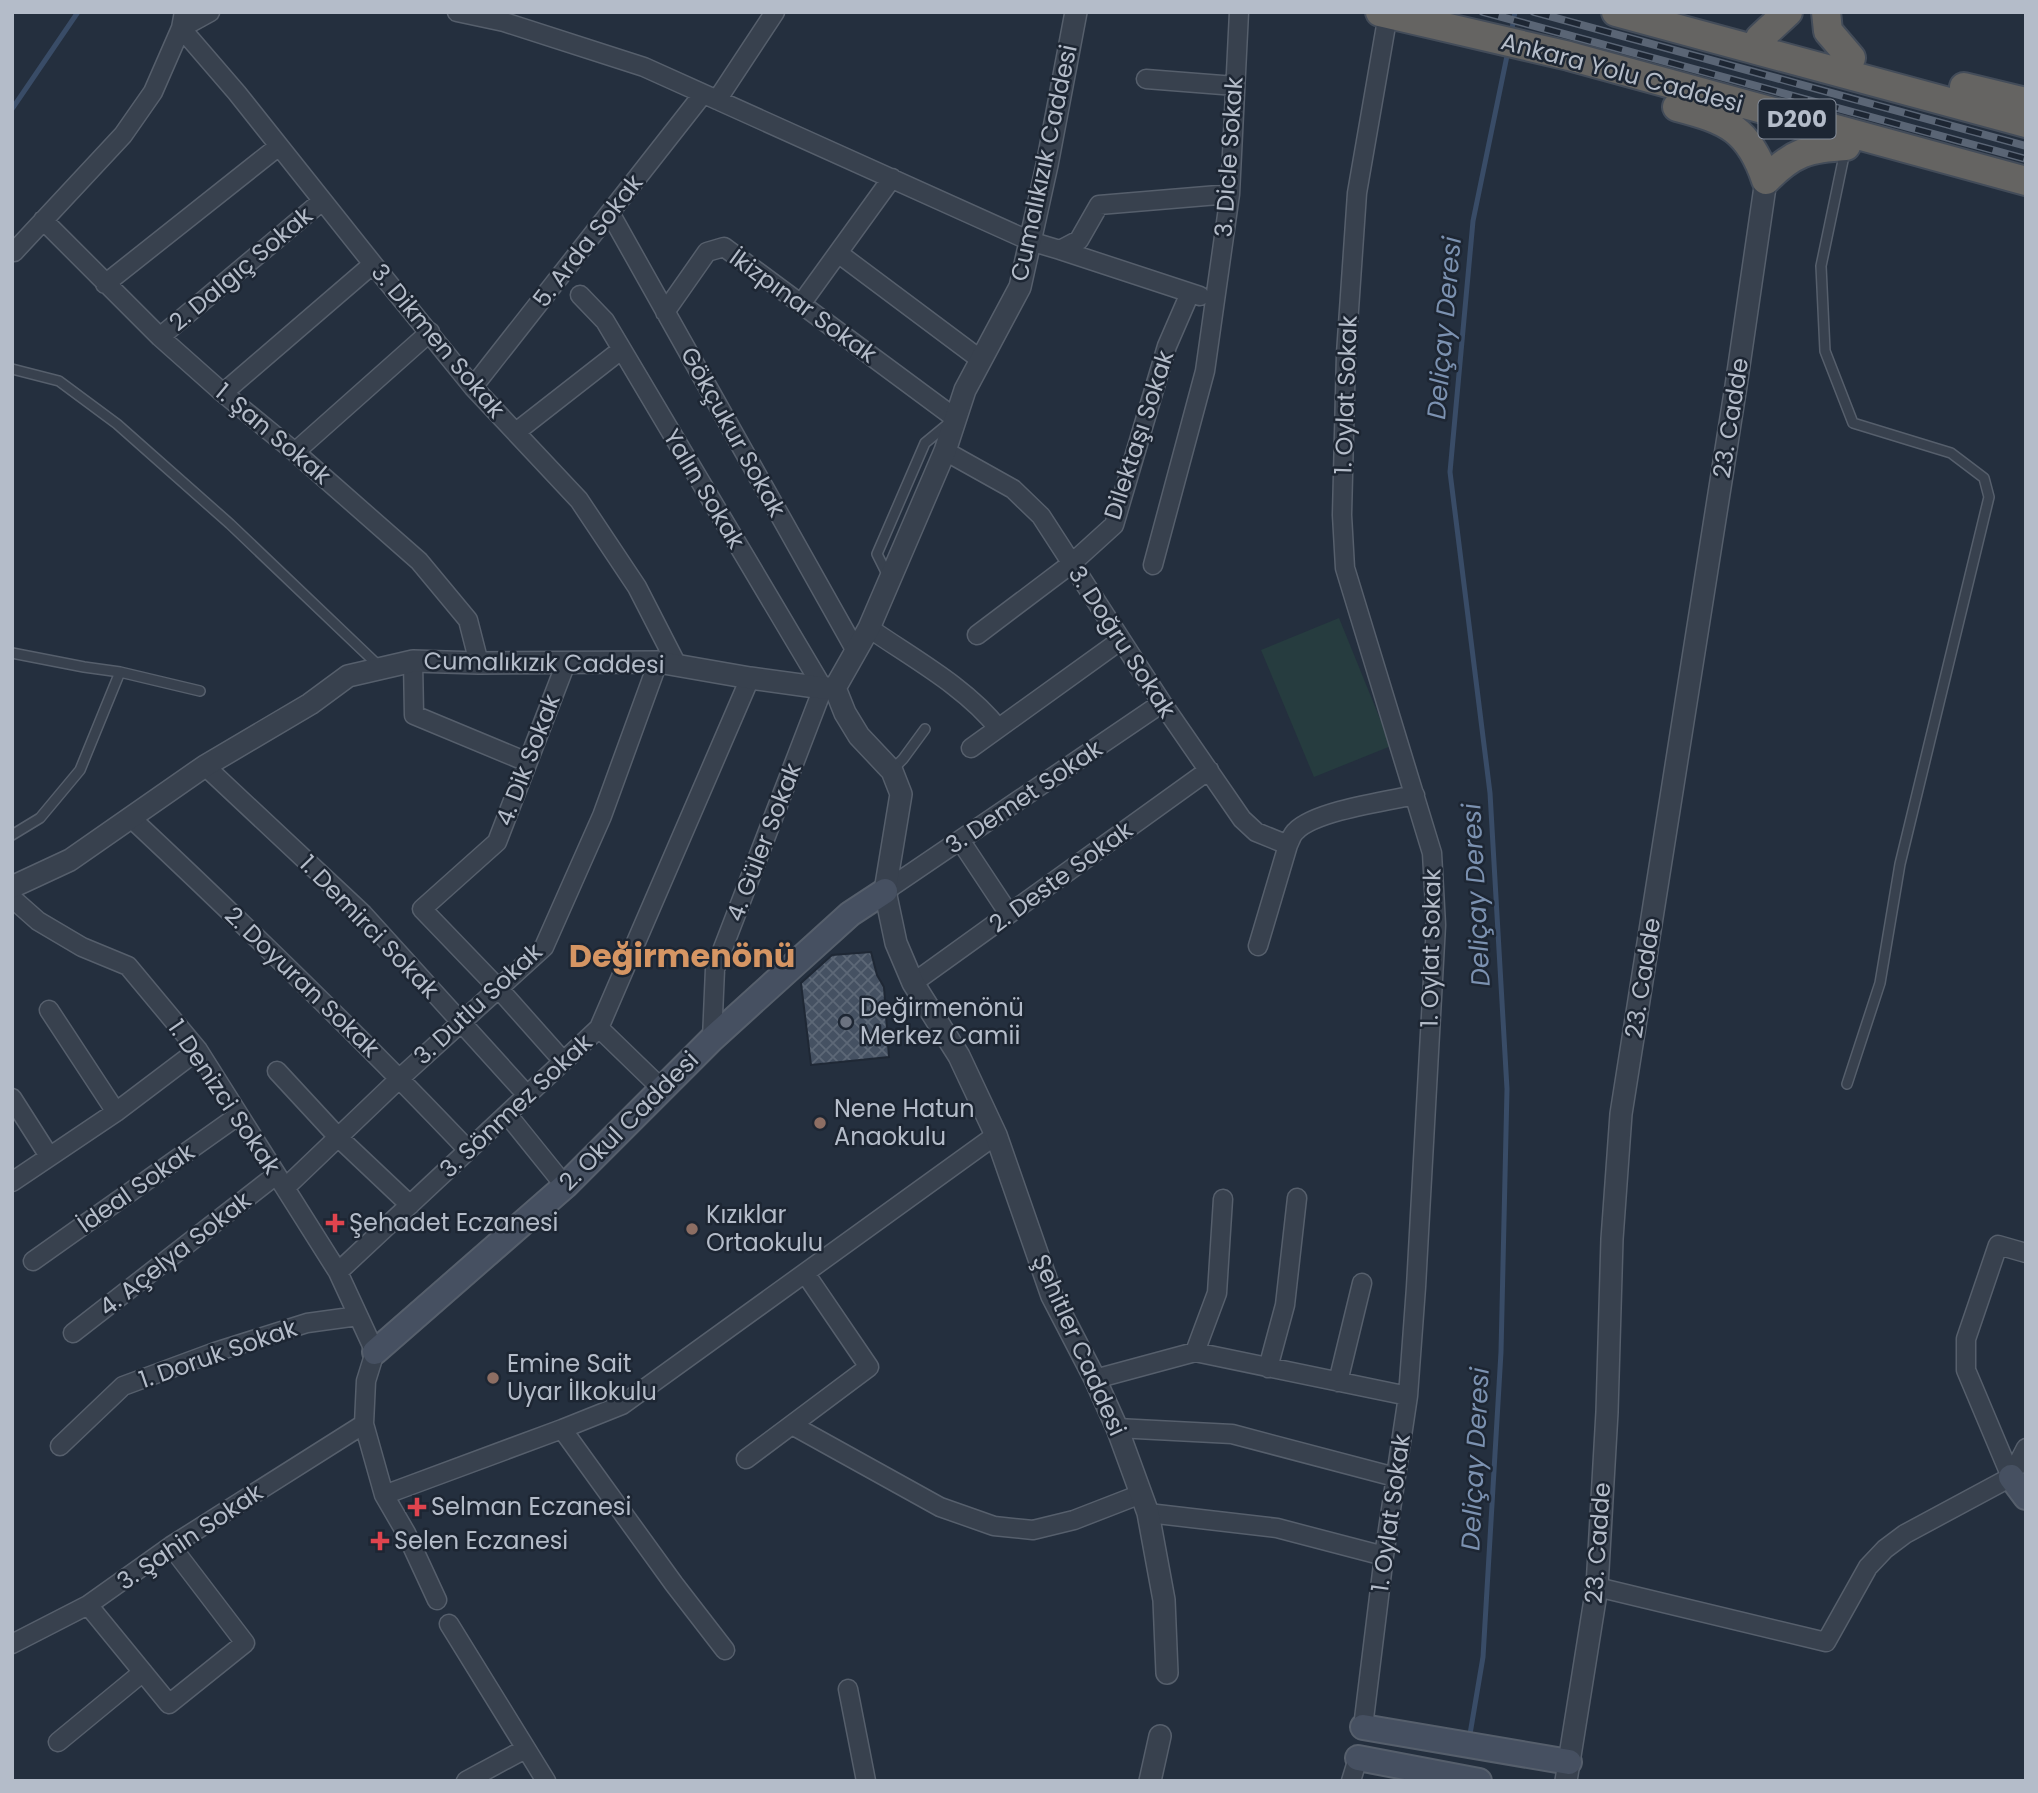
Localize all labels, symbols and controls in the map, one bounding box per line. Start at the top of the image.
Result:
street label: Ankara Yolu Caddesi [1497,24,1747,121]
street label: Cumalıkızık Caddesi [1002,42,1085,284]
street label: 3. Dicle Sokak [1206,75,1251,238]
road number: D200 [1758,100,1836,138]
street label: 5. Arda Sokak [525,167,651,314]
street label: 2. Dalgıç Sokak [162,198,320,338]
water label: Deliçay Deresi [1418,235,1470,421]
street label: İkizpınar Sokak [723,241,884,371]
street label: 3. Dikmen Sokak [364,256,513,426]
street label: 1. Oylat Sokak [1326,314,1365,475]
street label: Gökçukur Sokak [673,341,794,523]
street label: Dilektaşı Sokak [1096,345,1182,524]
street label: 23. Cadde [1705,355,1756,480]
street label: 1. Şan Sokak [208,375,339,492]
street label: Yalın Sokak [656,423,753,555]
street label: 3. Doğru Sokak [1061,559,1184,725]
street label: Cumalıkızık Caddesi [423,644,665,681]
street label: 4. Dik Sokak [487,689,568,830]
street label: 3. Demet Sokak [939,732,1109,861]
street label: 4. Güler Sokak [718,757,809,926]
water label: Deliçay Deresi [1453,802,1499,987]
street label: 2. Deste Sokak [982,813,1140,940]
street label: 1. Demirci Sokak [292,848,447,1006]
street label: 1. Oylat Sokak [1413,867,1448,1028]
street label: 2. Doyuran Sokak [218,899,388,1065]
street label: 23. Cadde [1617,915,1668,1040]
district label: Değirmenönü [569,933,795,978]
street label: 3. Dutlu Sokak [406,935,550,1072]
place label: Değirmenönü Merkez Camii [860,991,1024,1052]
street label: 1. Denizci Sokak [160,1013,289,1181]
marker: Değirmenönü Merkez Camii [838,1014,854,1030]
street label: 3. Sönmez Sokak [432,1026,600,1185]
street label: 2. Okul Caddesi [552,1044,706,1198]
place label: Nene Hatun Anaokulu [834,1092,975,1153]
marker: Nene Hatun Anaokulu [812,1115,828,1131]
street label: İdeal Sokak [71,1135,201,1240]
street label: 4. Açelya Sokak [92,1183,258,1323]
place label: Kızıklar Ortaokulu [706,1198,823,1259]
place label: Şehadet Eczanesi [349,1206,559,1239]
marker: Şehadet Eczanesi [327,1215,343,1231]
marker: Kızıklar Ortaokulu [684,1221,700,1237]
street label: Şehitler Caddesi [1025,1249,1134,1441]
street label: 1. Doruk Sokak [134,1311,302,1396]
place label: Emine Sait Uyar İlkokulu [507,1347,657,1408]
water label: Deliçay Deresi [1452,1366,1498,1551]
marker: Emine Sait Uyar İlkokulu [485,1370,501,1386]
street label: 1. Oylat Sokak [1363,1431,1418,1594]
street label: 3. Şahin Sokak [110,1475,270,1598]
street label: 23. Cadde [1577,1481,1618,1605]
place label: Selman Eczanesi [431,1490,631,1523]
marker: Selman Eczanesi [409,1499,425,1515]
place label: Selen Eczanesi [394,1524,568,1557]
marker: Selen Eczanesi [372,1533,388,1549]

